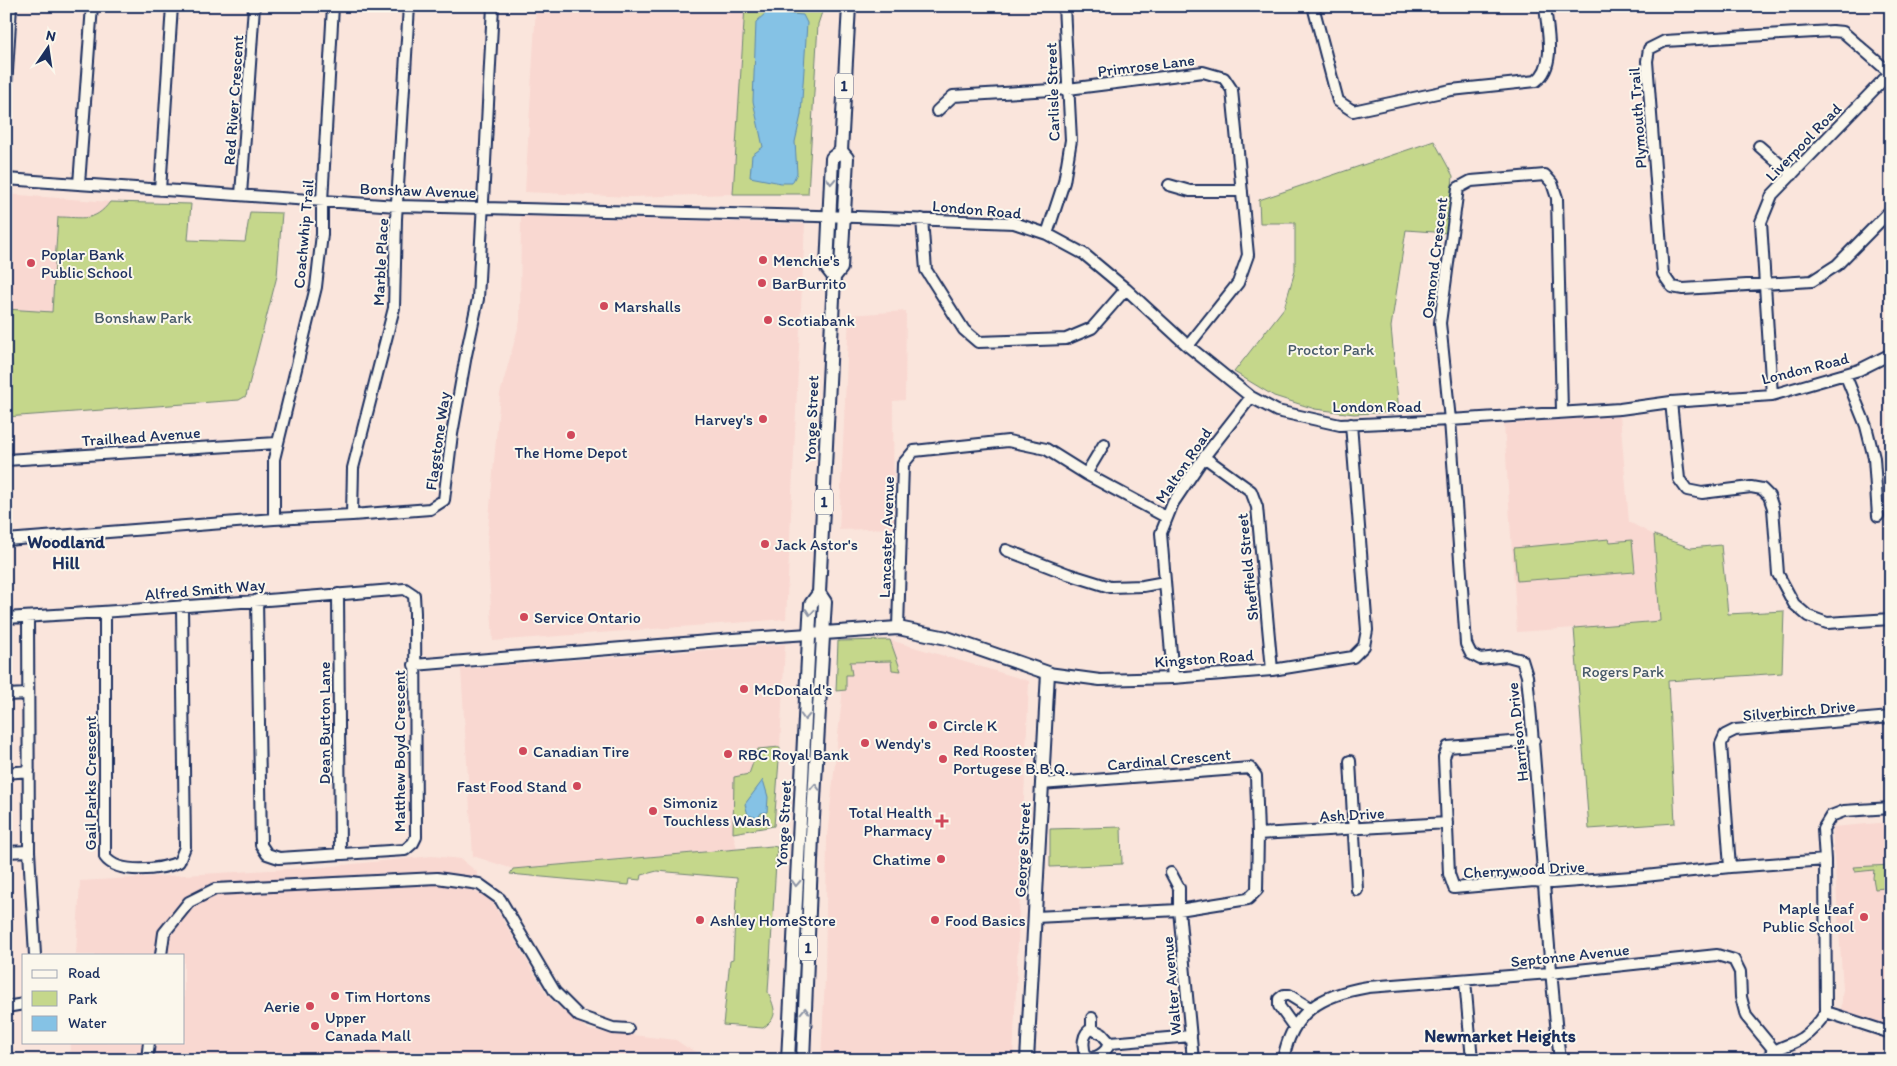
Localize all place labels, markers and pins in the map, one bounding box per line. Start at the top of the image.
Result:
place label: Poplar Bank Public School [41,245,133,282]
place label: Menchie's [773,251,840,270]
marker: Menchie's [757,254,769,266]
marker: Poplar Bank Public School [25,257,37,269]
place label: BarBurrito [772,274,847,293]
marker: BarBurrito [756,277,768,289]
place label: Marshalls [614,297,681,316]
marker: Marshalls [598,300,610,312]
place label: Scotiabank [778,311,855,330]
marker: Scotiabank [762,314,774,326]
place label: Harvey's [695,410,753,429]
marker: Harvey's [757,413,769,425]
marker: The Home Depot [565,429,577,441]
place label: The Home Depot [514,443,628,462]
place label: Jack Astor's [775,535,858,554]
marker: Jack Astor's [759,538,771,550]
place label: Service Ontario [534,608,641,627]
marker: Service Ontario [518,611,530,623]
place label: McDonald's [754,680,832,699]
marker: McDonald's [738,683,750,695]
place label: Circle K [943,716,998,735]
marker: Circle K [927,719,939,731]
place label: Wendy's [875,734,931,753]
marker: Wendy's [859,737,871,749]
place label: Red Rooster Portugese B.B.Q. [953,741,1069,778]
place label: Canadian Tire [533,742,630,761]
marker: Canadian Tire [517,745,529,757]
place label: RBC Royal Bank [738,745,849,764]
marker: RBC Royal Bank [722,748,734,760]
marker: Red Rooster Portugese B.B.Q. [937,753,949,765]
place label: Fast Food Stand [457,777,567,796]
marker: Fast Food Stand [571,780,583,792]
place label: Simoniz Touchless Wash [663,793,771,830]
place label: Total Health Pharmacy [849,803,932,840]
marker: Simoniz Touchless Wash [647,805,659,817]
marker: Total Health Pharmacy [936,815,948,827]
place label: Chatime [873,850,931,869]
marker: Chatime [935,853,947,865]
place label: Maple Leaf Public School [1762,899,1855,936]
place label: Ashley HomeStore [710,911,836,930]
place label: Food Basics [945,911,1026,930]
marker: Maple Leaf Public School [1858,911,1870,923]
marker: Ashley HomeStore [694,914,706,926]
marker: Food Basics [929,914,941,926]
place label: Tim Hortons [345,987,431,1006]
marker: Tim Hortons [329,990,341,1002]
place label: Aerie [264,997,300,1016]
marker: Aerie [304,1000,316,1012]
place label: Upper Canada Mall [325,1008,411,1045]
marker: Upper Canada Mall [309,1020,321,1032]

